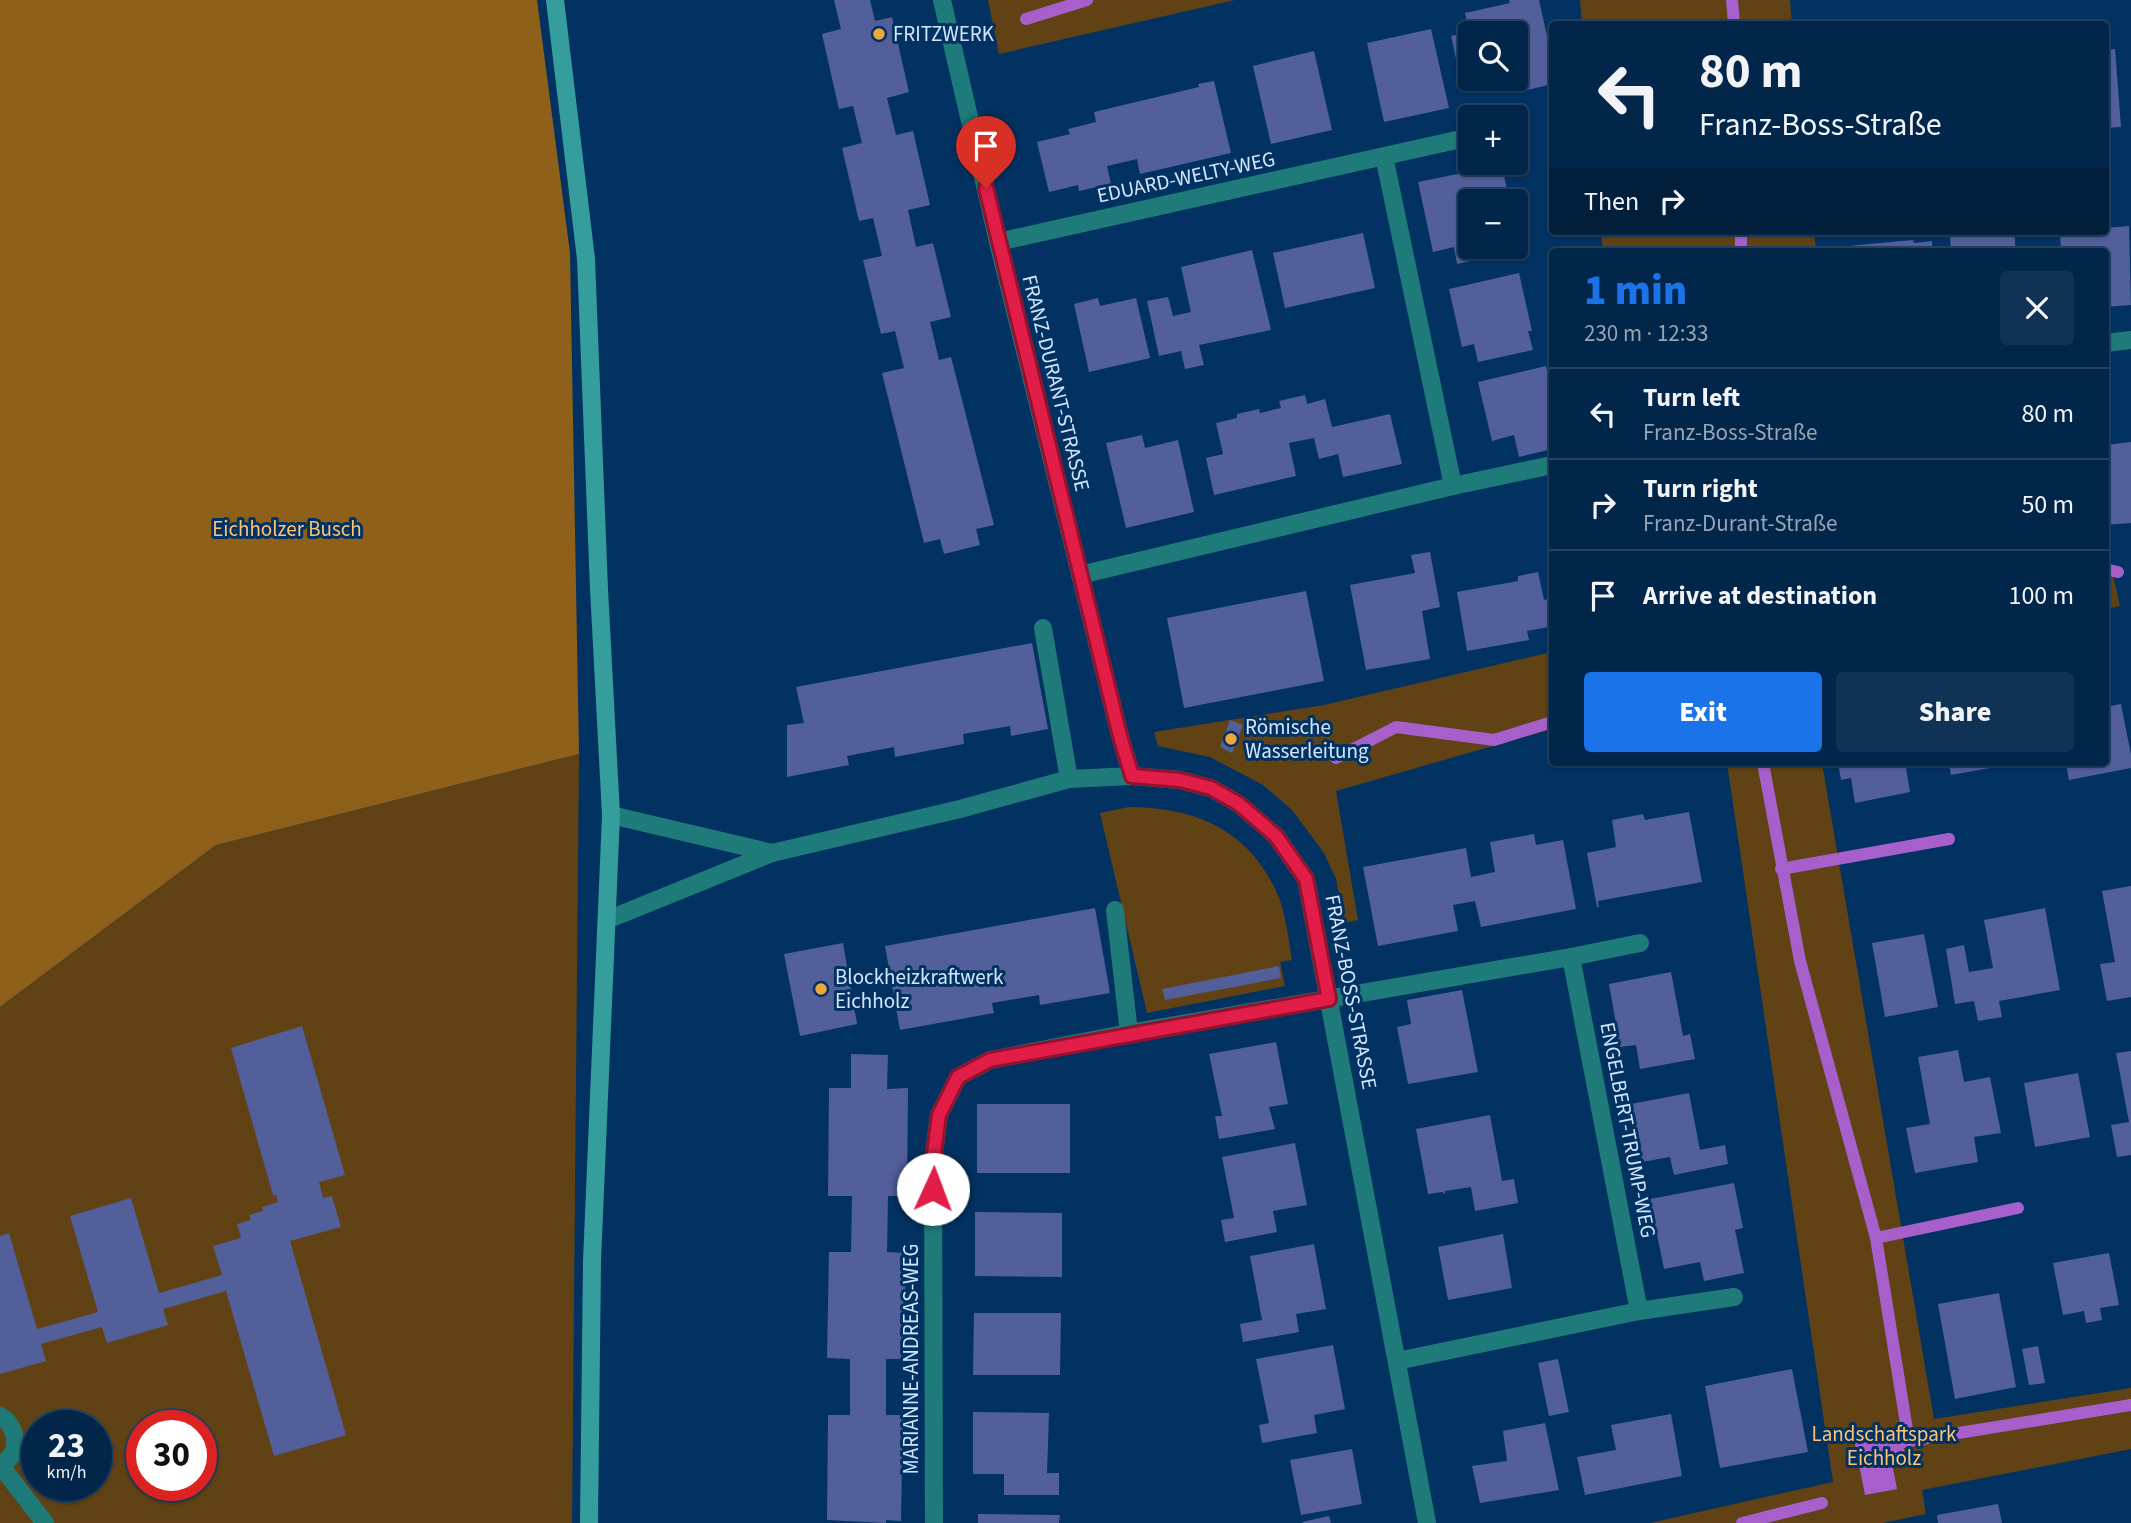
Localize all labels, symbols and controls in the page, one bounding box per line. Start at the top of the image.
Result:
place label: FRITZWERK [893,19,995,49]
map controls [1458,21,1528,259]
button: search [1458,21,1528,91]
marker: FRITZWERK [871,26,887,42]
text: 80 m [1699,37,1803,107]
icon: left [1584,49,1675,140]
text: Franz-Boss-Straße [1699,102,1942,148]
button: + [1458,105,1528,175]
pin [956,116,1016,188]
icon: arrive [967,127,1005,165]
street label: EDUARD-WELTY-WEG [1094,143,1278,211]
icon: right [1653,182,1691,220]
text: Then [1584,183,1639,220]
button: − [1458,189,1528,259]
text: 1 min [1584,261,1687,321]
button: close [2000,271,2074,345]
street label: FRANZ-DURANT-STRASSE [1015,272,1097,494]
text: 230 m · 12:33 [1584,317,1708,350]
text: Turn left [1643,379,1740,416]
icon: left [1584,395,1622,433]
text: 80 m [2021,395,2074,432]
text: Franz-Boss-Straße [1643,416,1817,449]
text: Turn right [1643,470,1758,507]
icon: right [1584,486,1622,524]
text: 50 m [2021,486,2074,523]
text: Franz-Durant-Straße [1643,507,1837,540]
park label: Eichholzer Busch [212,514,362,544]
icon: arrive [1584,577,1622,615]
text: Arrive at destination [1643,577,1877,614]
text: 100 m [2008,577,2074,614]
button: Exit [1584,672,1822,752]
button: Share [1836,672,2074,752]
place label: Römische Wasserleitung [1245,712,1369,766]
marker: Römische Wasserleitung [1223,731,1239,747]
street label: FRANZ-BOSS-STRASSE [1317,892,1385,1092]
place label: Blockheizkraftwerk Eichholz [835,962,1004,1016]
marker: Blockheizkraftwerk Eichholz [813,981,829,997]
street label: ENGELBERT-TRUMP-WEG [1592,1020,1664,1240]
position arrow [896,1152,970,1226]
street label: MARIANNE-ANDREAS-WEG [896,1244,926,1475]
speed limit sign: 30 [126,1410,217,1501]
park label: Landschaftspark Eichholz [1811,1419,1957,1473]
text: 23 [48,1421,85,1471]
text: km/h [47,1460,86,1485]

